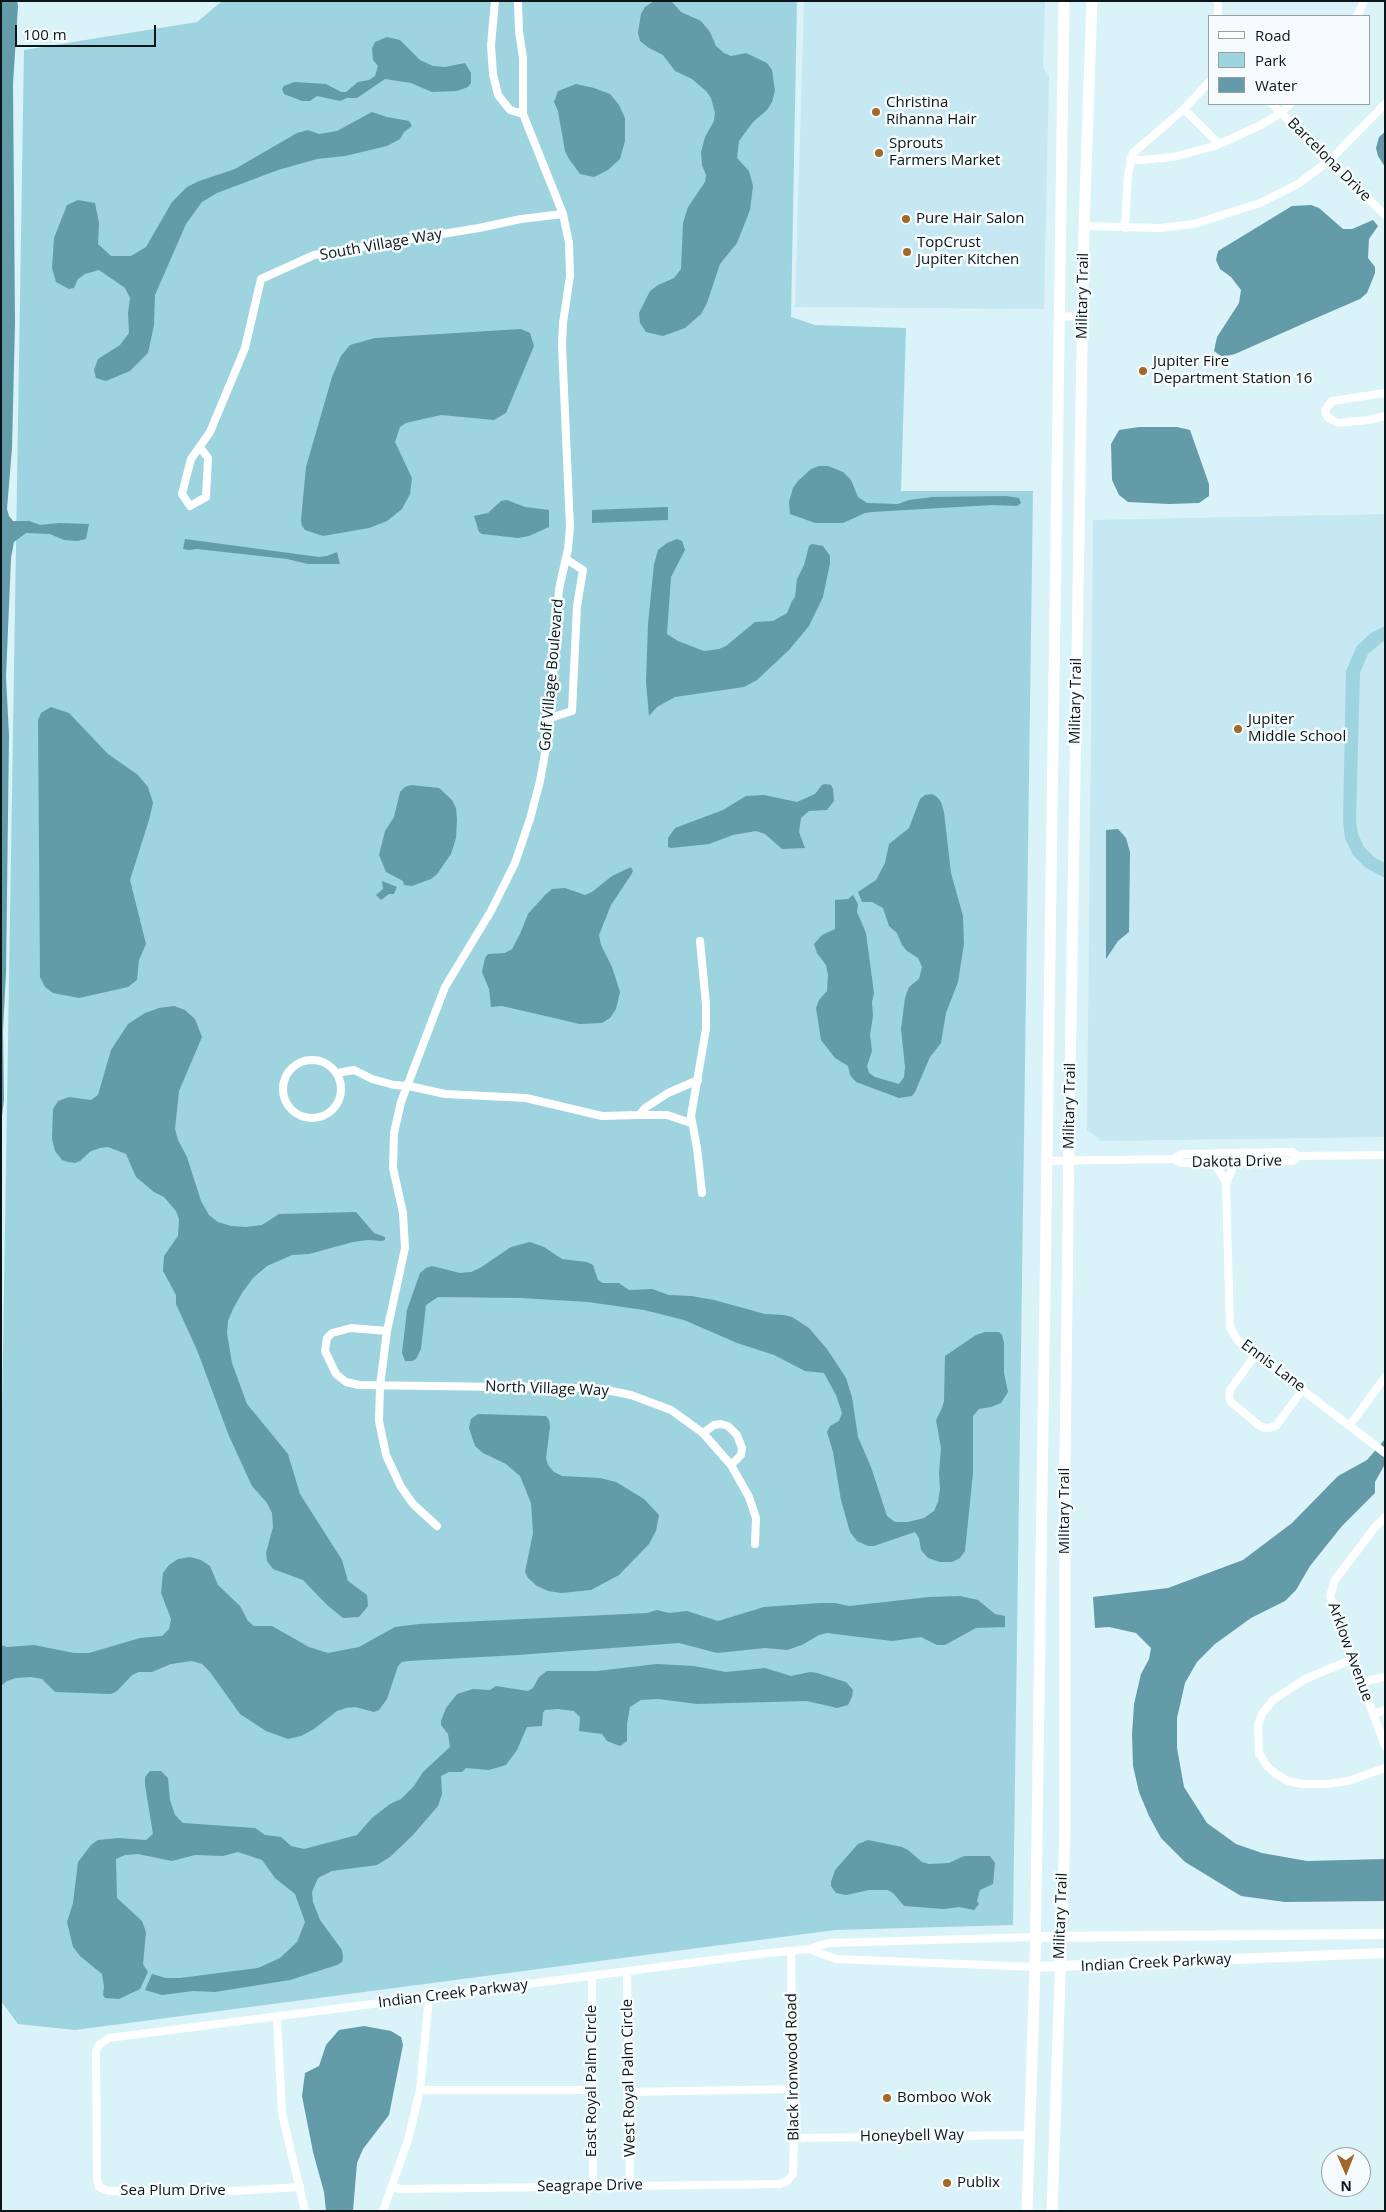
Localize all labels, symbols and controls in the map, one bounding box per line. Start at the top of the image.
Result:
scale bar [18,15,159,47]
legend [1208,15,1371,105]
text: 100 m [23,24,67,44]
text: Road [1255,25,1291,45]
text: Park [1255,50,1286,70]
text: Water [1255,75,1297,95]
place label: Christina Rihanna Hair [886,94,977,129]
marker: Christina Rihanna Hair [870,106,882,118]
street label: Barcelona Drive [1283,114,1375,206]
place label: Sprouts Farmers Market [889,135,1000,170]
marker: Sprouts Farmers Market [873,147,885,159]
place label: Pure Hair Salon [916,210,1024,228]
marker: Pure Hair Salon [900,213,912,225]
street label: South Village Way [319,225,443,265]
place label: TopCrust Jupiter Kitchen [917,234,1019,269]
marker: TopCrust Jupiter Kitchen [901,246,913,258]
street label: Military Trail [1073,253,1093,339]
place label: Jupiter Fire Department Station 16 [1153,353,1312,388]
marker: Jupiter Fire Department Station 16 [1137,365,1149,377]
street label: Golf Village Boulevard [536,598,568,752]
street label: Military Trail [1066,658,1086,744]
place label: Jupiter Middle School [1248,711,1346,746]
marker: Jupiter Middle School [1232,723,1244,735]
street label: Military Trail [1060,1063,1080,1149]
street label: Dakota Drive [1192,1152,1282,1172]
street label: Ennis Lane [1237,1336,1309,1396]
street label: North Village Way [485,1378,609,1400]
street label: Military Trail [1056,1468,1074,1554]
street label: Arklow Avenue [1324,1600,1376,1704]
street label: Military Trail [1050,1873,1072,1959]
street label: Indian Creek Parkway [1080,1950,1232,1976]
street label: Indian Creek Parkway [377,1976,529,2012]
street label: Black Ironwood Road [783,1993,803,2141]
street label: West Royal Palm Circle [619,1999,639,2157]
street label: East Royal Palm Circle [583,2005,601,2157]
place label: Bomboo Wok [897,2089,991,2107]
marker: Bomboo Wok [881,2092,893,2104]
street label: Honeybell Way [860,2126,964,2146]
north arrow [1321,2147,1371,2197]
place label: Publix [957,2174,1000,2192]
street label: Seagrape Drive [537,2176,643,2196]
marker: Publix [941,2177,953,2189]
text: N [1340,2177,1352,2196]
street label: Sea Plum Drive [120,2182,226,2200]

